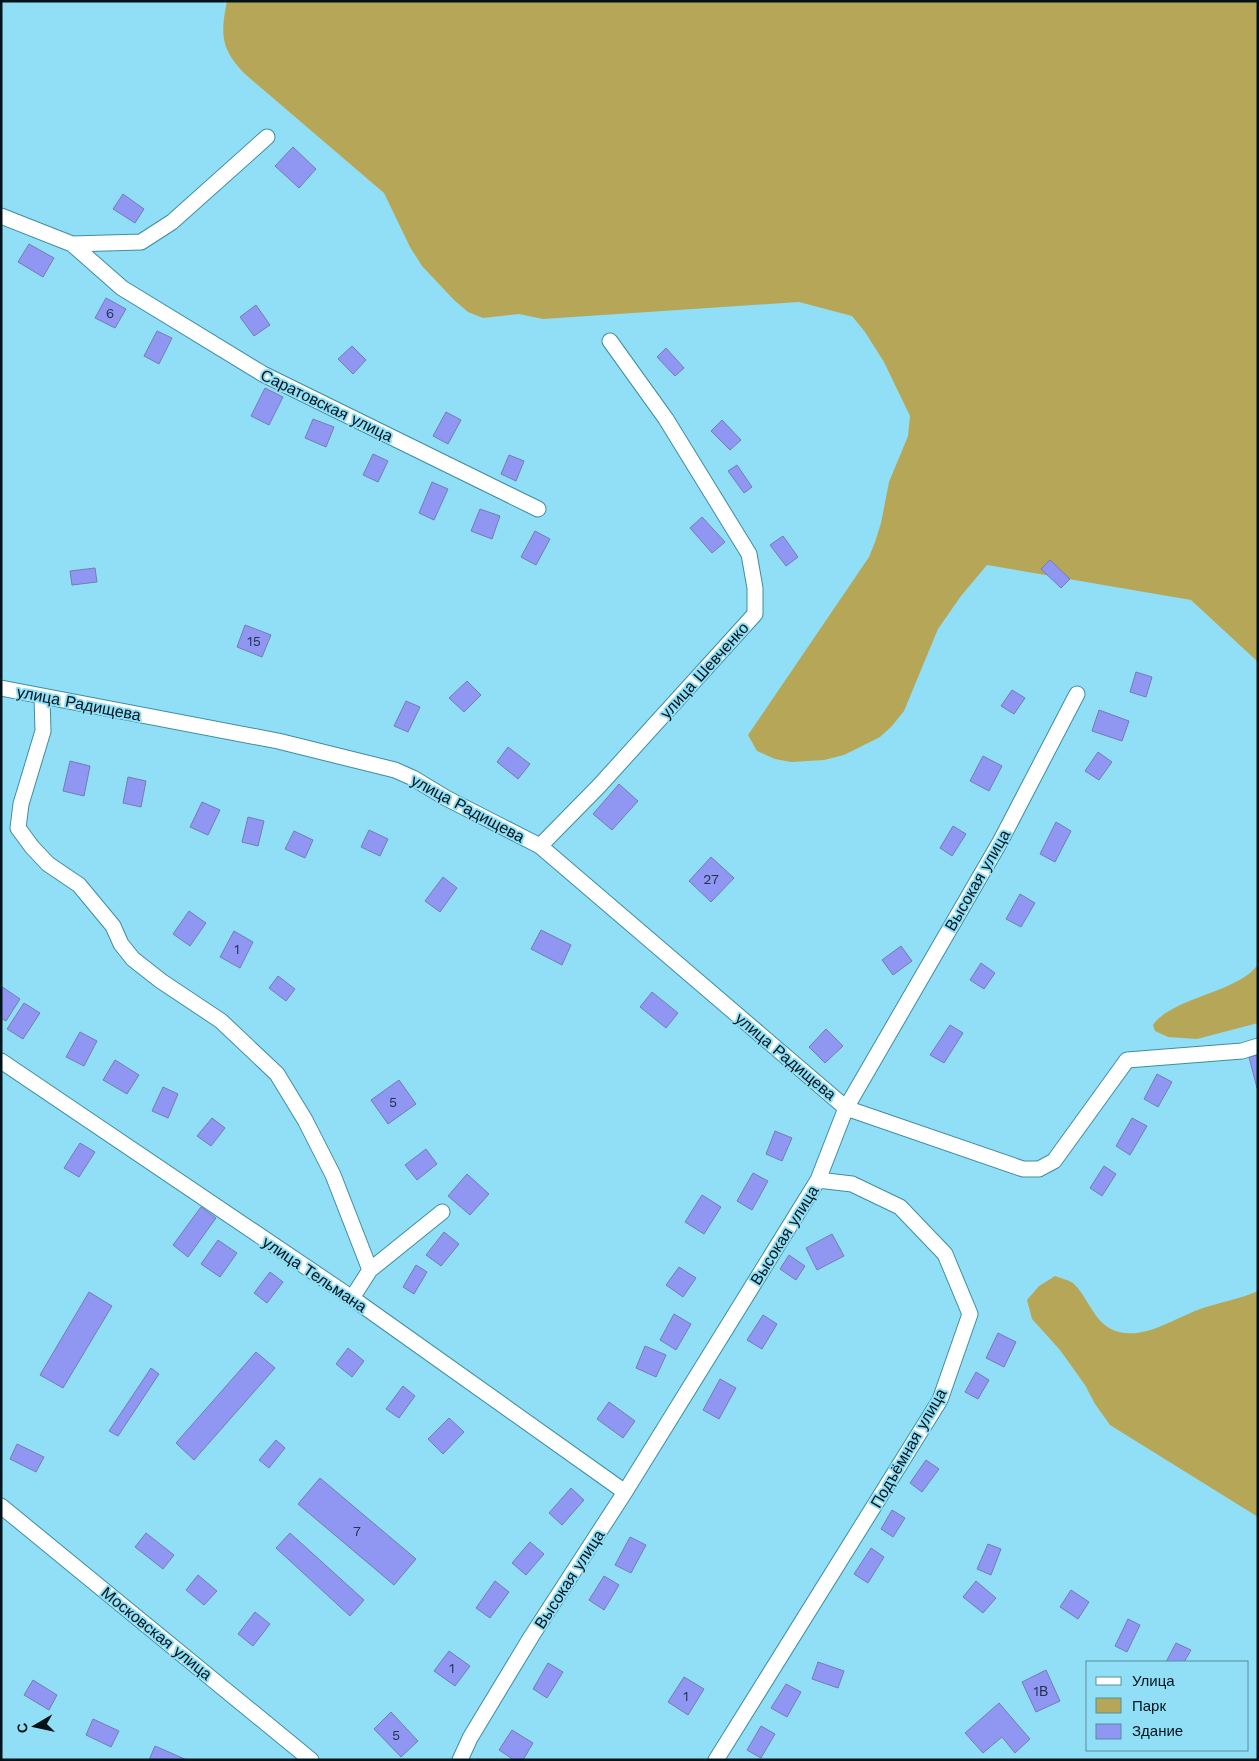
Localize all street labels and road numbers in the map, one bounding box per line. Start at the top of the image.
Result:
street label: Саратовская улица [258,365,396,446]
street label: улица Шевченко [656,618,753,722]
street label: улица Радищева [15,682,143,725]
street label: улица Радищева [408,771,528,846]
street label: Высокая улица [941,826,1014,934]
street label: улица Радищева [731,1009,840,1104]
street label: Высокая улица [746,1182,823,1288]
street label: улица Тельмана [259,1232,371,1316]
street label: Подъёмная улица [867,1385,950,1511]
street label: Высокая улица [531,1526,608,1632]
street label: Московская улица [97,1583,216,1684]

